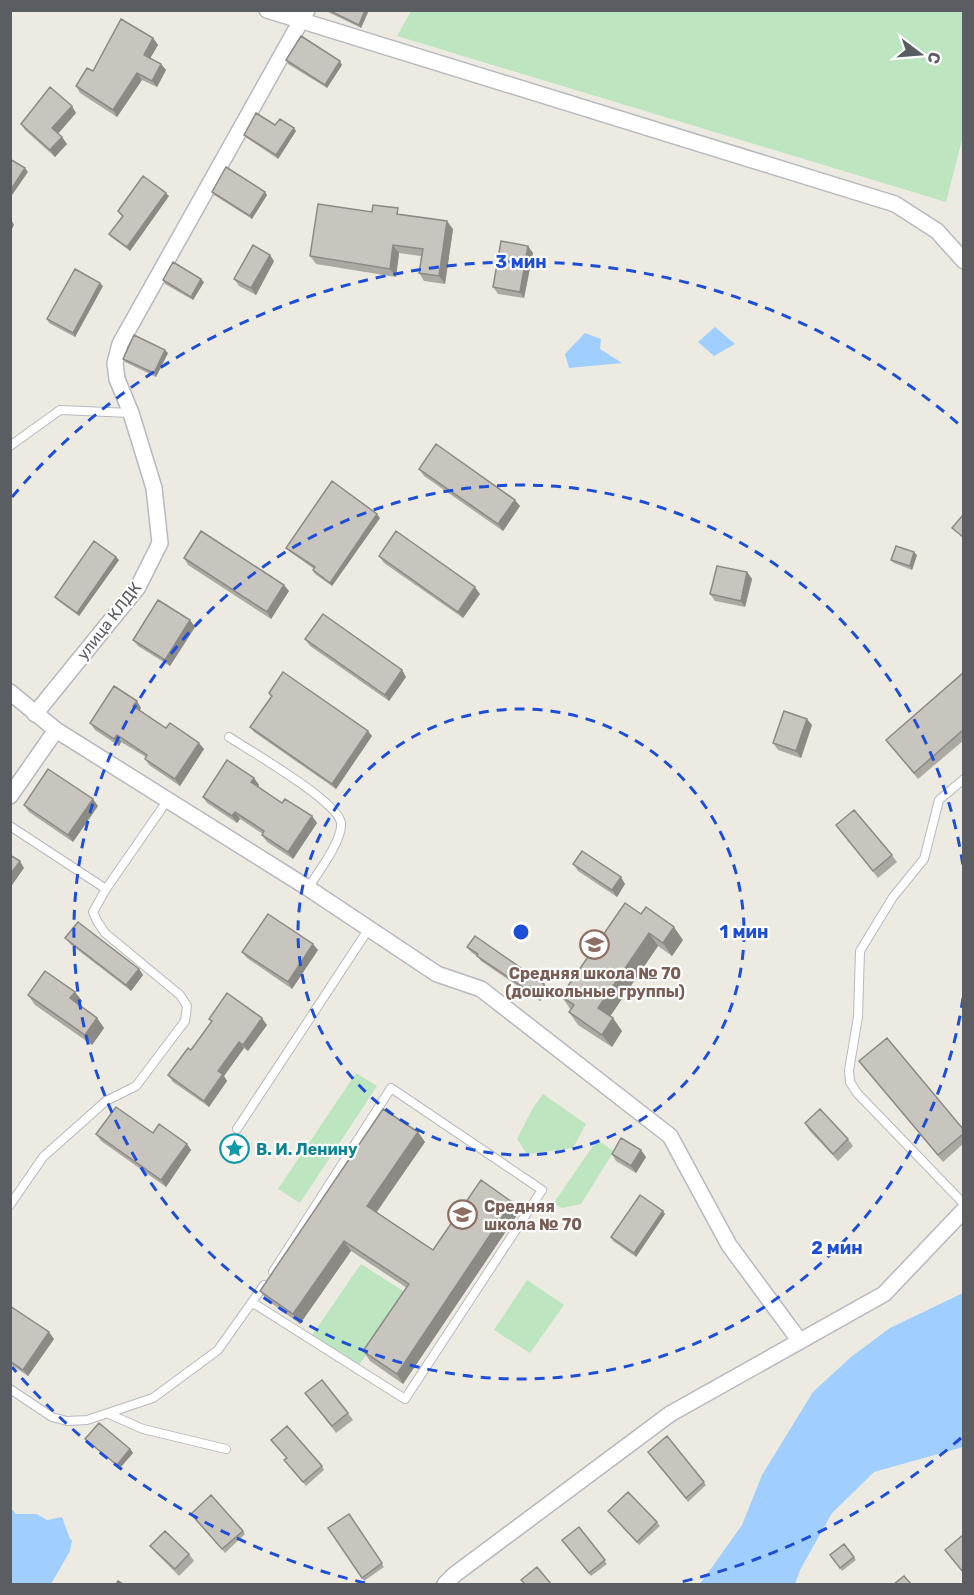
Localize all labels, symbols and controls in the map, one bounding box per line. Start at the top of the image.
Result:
north arrow [890,24,950,84]
text: С [923,50,945,66]
text: 3 мин [495,251,547,273]
street label: улица КЛДК [73,578,145,664]
text: 1 мин [720,921,768,943]
centre of rings [511,922,531,942]
school or university icon: Средняя школа № 70 (дошкольные группы) [579,929,611,961]
place label: Средняя школа № 70 (дошкольные группы) [505,964,685,1001]
place icon: В. И. Ленину [219,1133,251,1165]
place label: В. И. Ленину [256,1140,358,1159]
place label: Средняя школа № 70 [484,1197,582,1234]
school or university icon: Средняя школа № 70 [447,1199,479,1231]
text: 2 мин [811,1237,863,1259]

